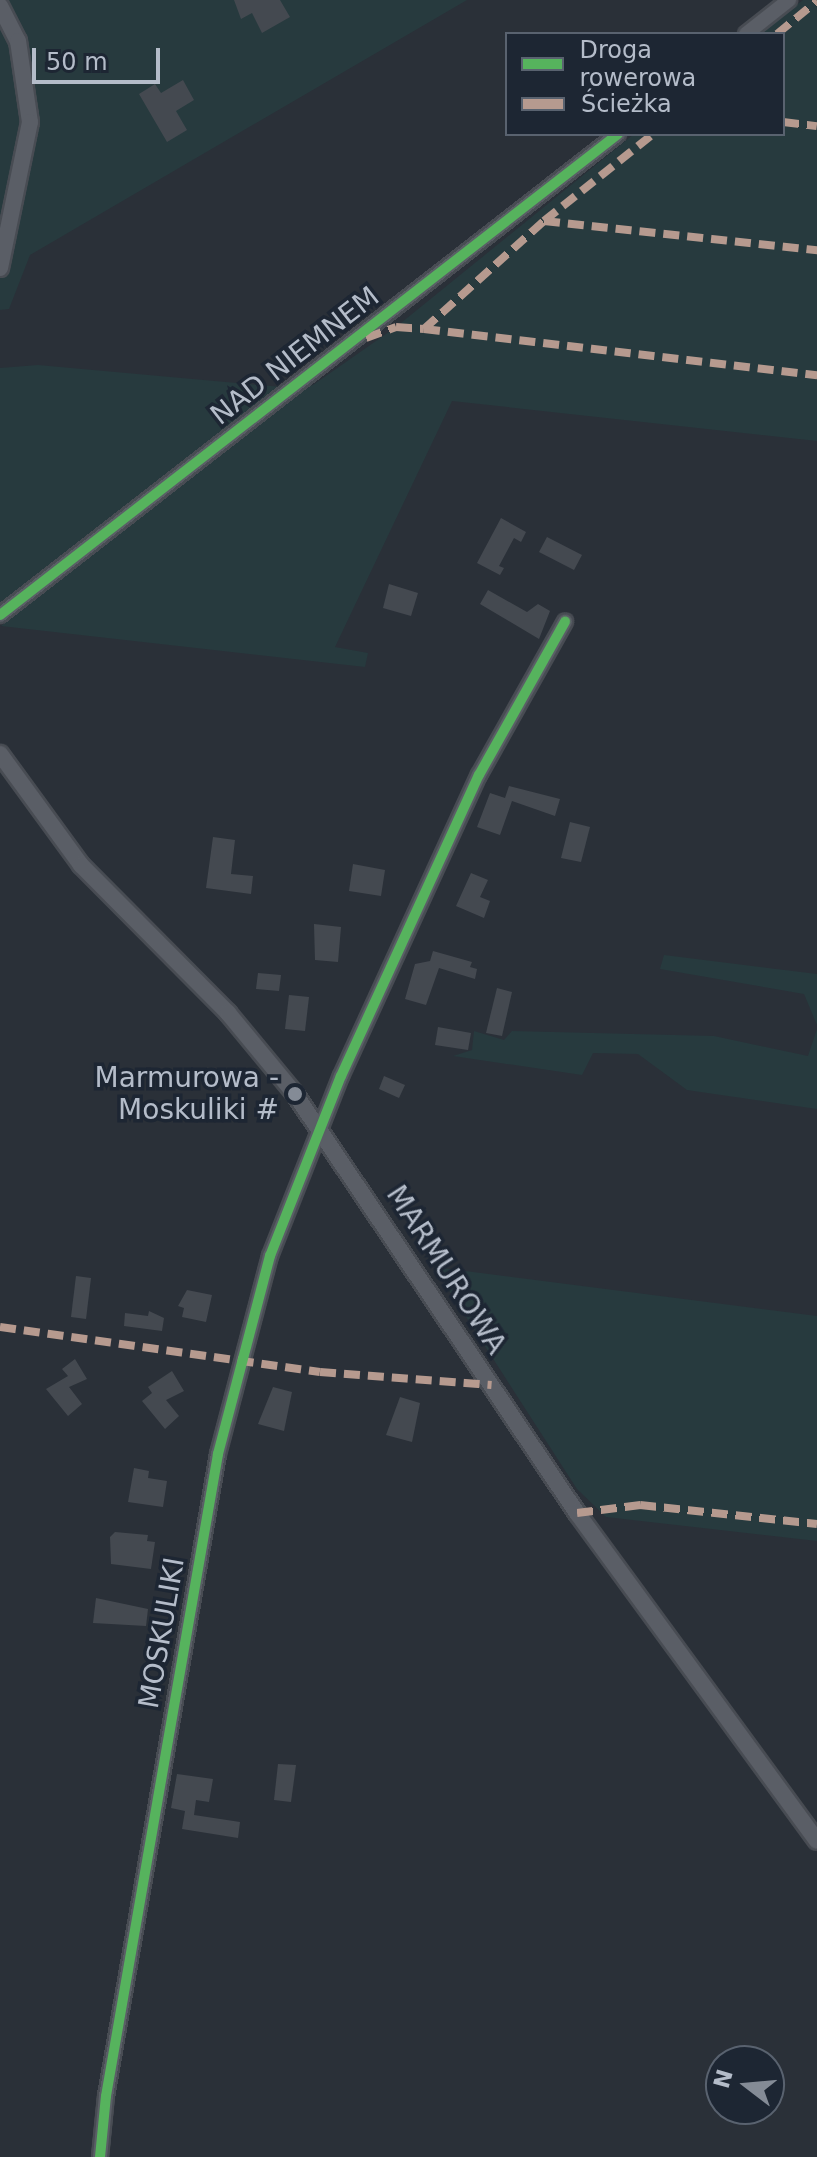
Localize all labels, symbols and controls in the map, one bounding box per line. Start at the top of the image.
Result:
scale bar [36,32,164,82]
legend [505,32,785,136]
text: Droga rowerowa [580,36,696,92]
text: 50 m [46,48,108,76]
text: Ścieżka [581,90,672,118]
street label: NAD NIEMNEM [204,280,386,432]
place label: Marmurowa - Moskuliki # [95,1061,279,1127]
marker: Marmurowa - Moskuliki # [286,1085,304,1103]
street label: MARMUROWA [379,1179,513,1361]
street label: MOSKULIKI [132,1555,192,1711]
north arrow [705,2045,785,2125]
text: N [709,2067,738,2091]

